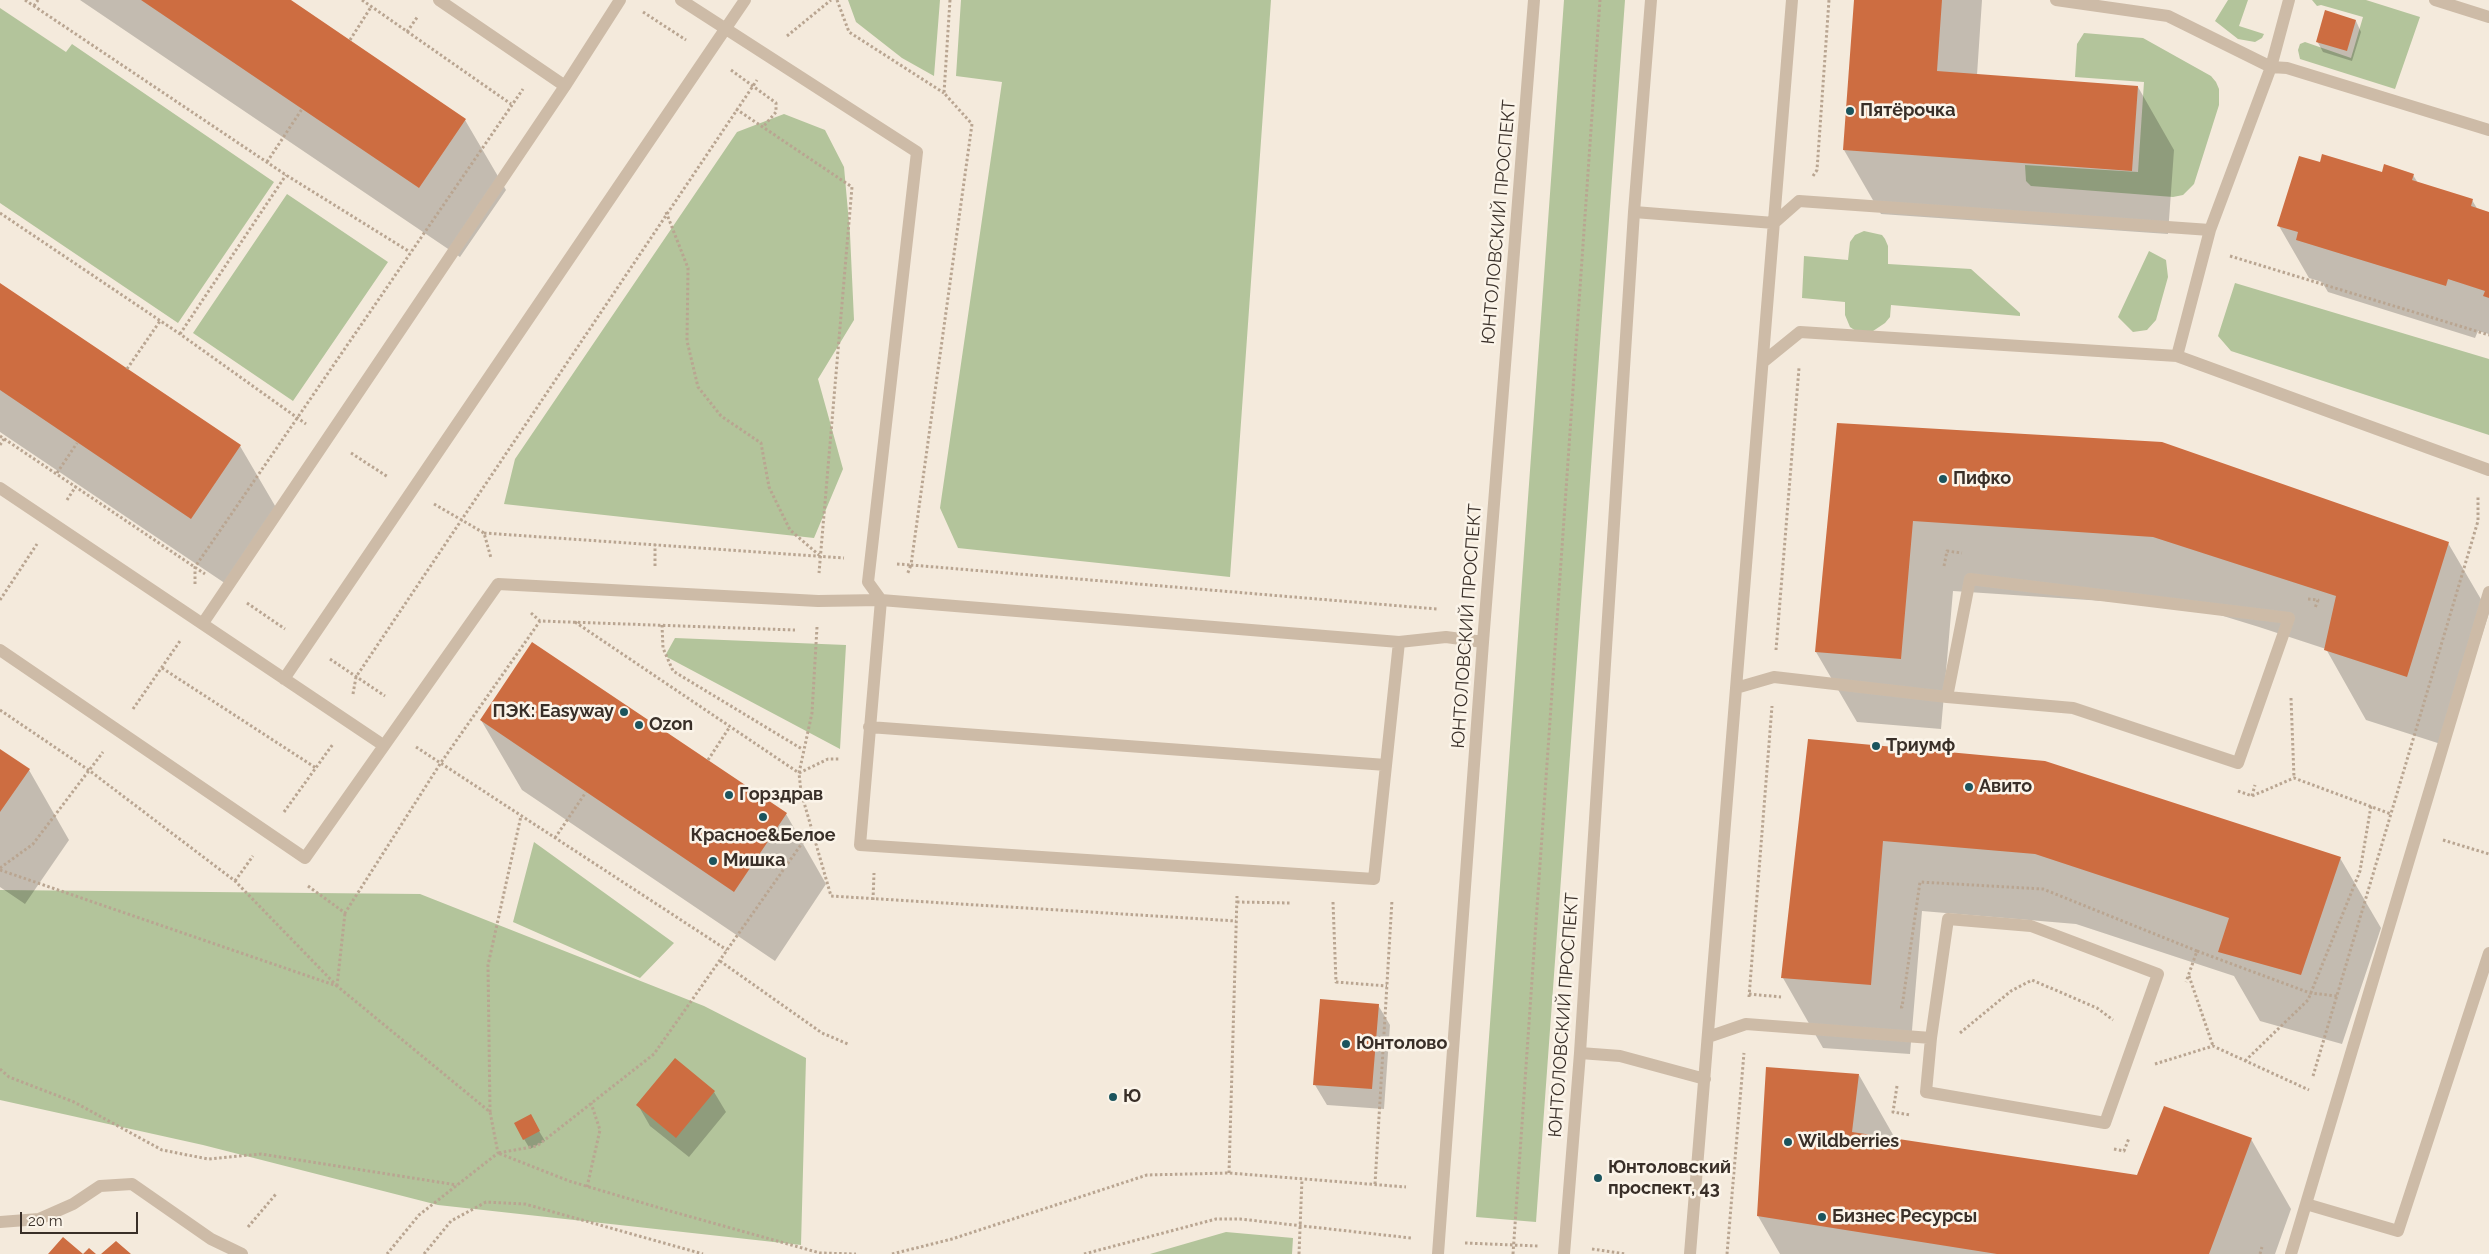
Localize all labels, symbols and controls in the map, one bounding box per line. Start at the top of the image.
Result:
street label: ЮНТОЛОВСКИЙ ПРОСПЕКТ [1478,99,1520,345]
place label: Пятёрочка [1860,100,1956,122]
marker: Пятёрочка [1844,105,1856,117]
place label: Пифко [1953,468,2011,490]
marker: Пифко [1937,473,1949,485]
street label: ЮНТОЛОВСКИЙ ПРОСПЕКТ [1448,503,1486,749]
place label: ПЭК: Easyway [493,701,614,723]
marker: ПЭК: Easyway [618,706,630,718]
place label: Ozon [649,714,693,736]
marker: Ozon [633,719,645,731]
place label: Триумф [1886,735,1955,757]
marker: Триумф [1870,740,1882,752]
place label: Авито [1979,776,2032,798]
marker: Авито [1963,781,1975,793]
place label: Горздрав [739,784,823,806]
marker: Горздрав [723,789,735,801]
marker: Красное&Белое [757,811,769,823]
place label: Красное&Белое [691,825,835,847]
place label: Мишка [723,850,786,872]
marker: Мишка [707,855,719,867]
street label: ЮНТОЛОВСКИЙ ПРОСПЕКТ [1545,892,1583,1138]
place label: Юнтолово [1356,1033,1447,1055]
marker: Юнтолово [1340,1038,1352,1050]
place label: Ю [1123,1086,1141,1108]
marker: Ю [1107,1091,1119,1103]
place label: Wildberries [1798,1131,1899,1153]
marker: Wildberries [1782,1136,1794,1148]
place label: Юнтоловский проспект, 43 [1608,1157,1731,1200]
marker: Юнтоловский проспект, 43 [1592,1172,1604,1184]
scale bar [22,1202,140,1234]
place label: Бизнес Ресурсы [1832,1206,1977,1228]
marker: Бизнес Ресурсы [1816,1211,1828,1223]
text: 20 m [28,1212,63,1230]

